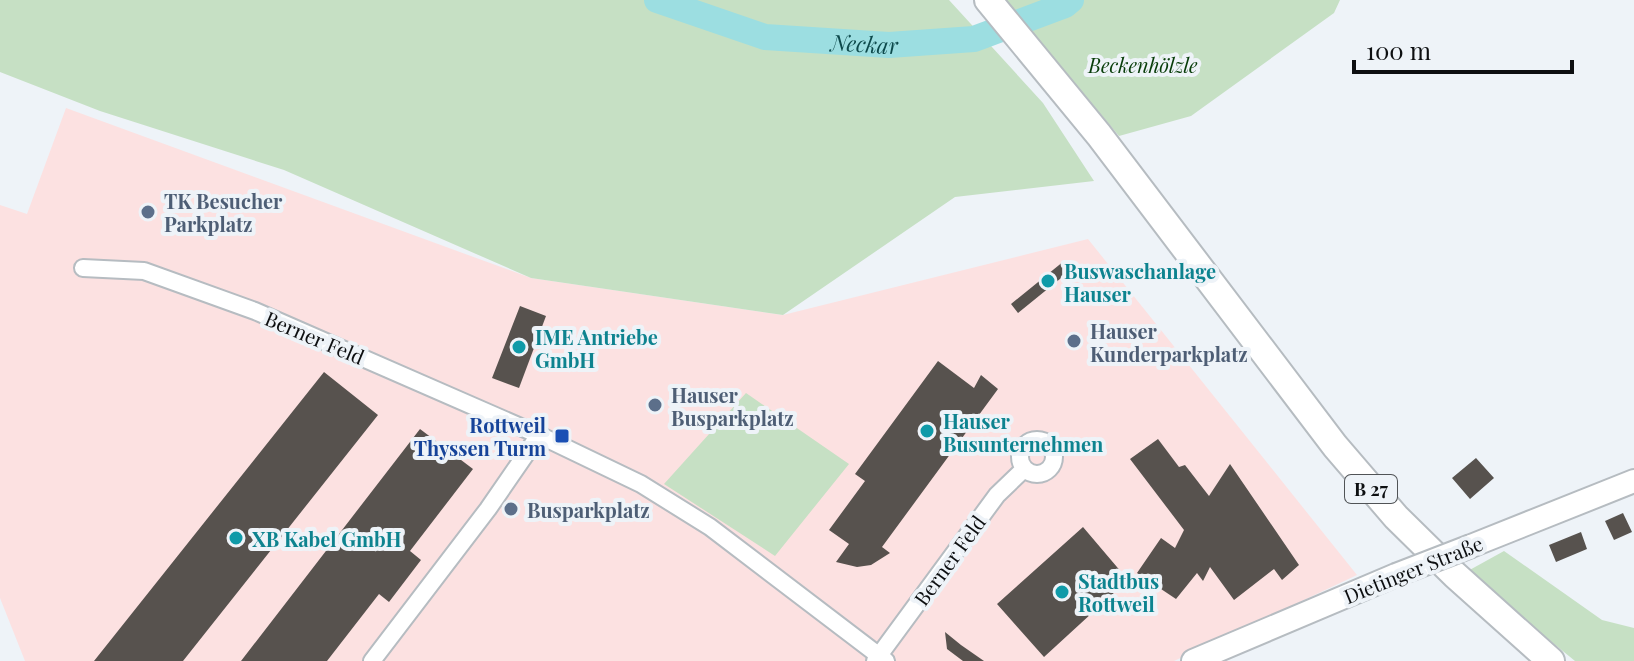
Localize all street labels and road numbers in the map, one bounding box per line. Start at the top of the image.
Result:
street label: Berner Feld [261,304,369,370]
road number: B 27 [1345,475,1397,503]
street label: Berner Feld [907,509,991,610]
street label: Dietinger Straße [1340,529,1486,609]

